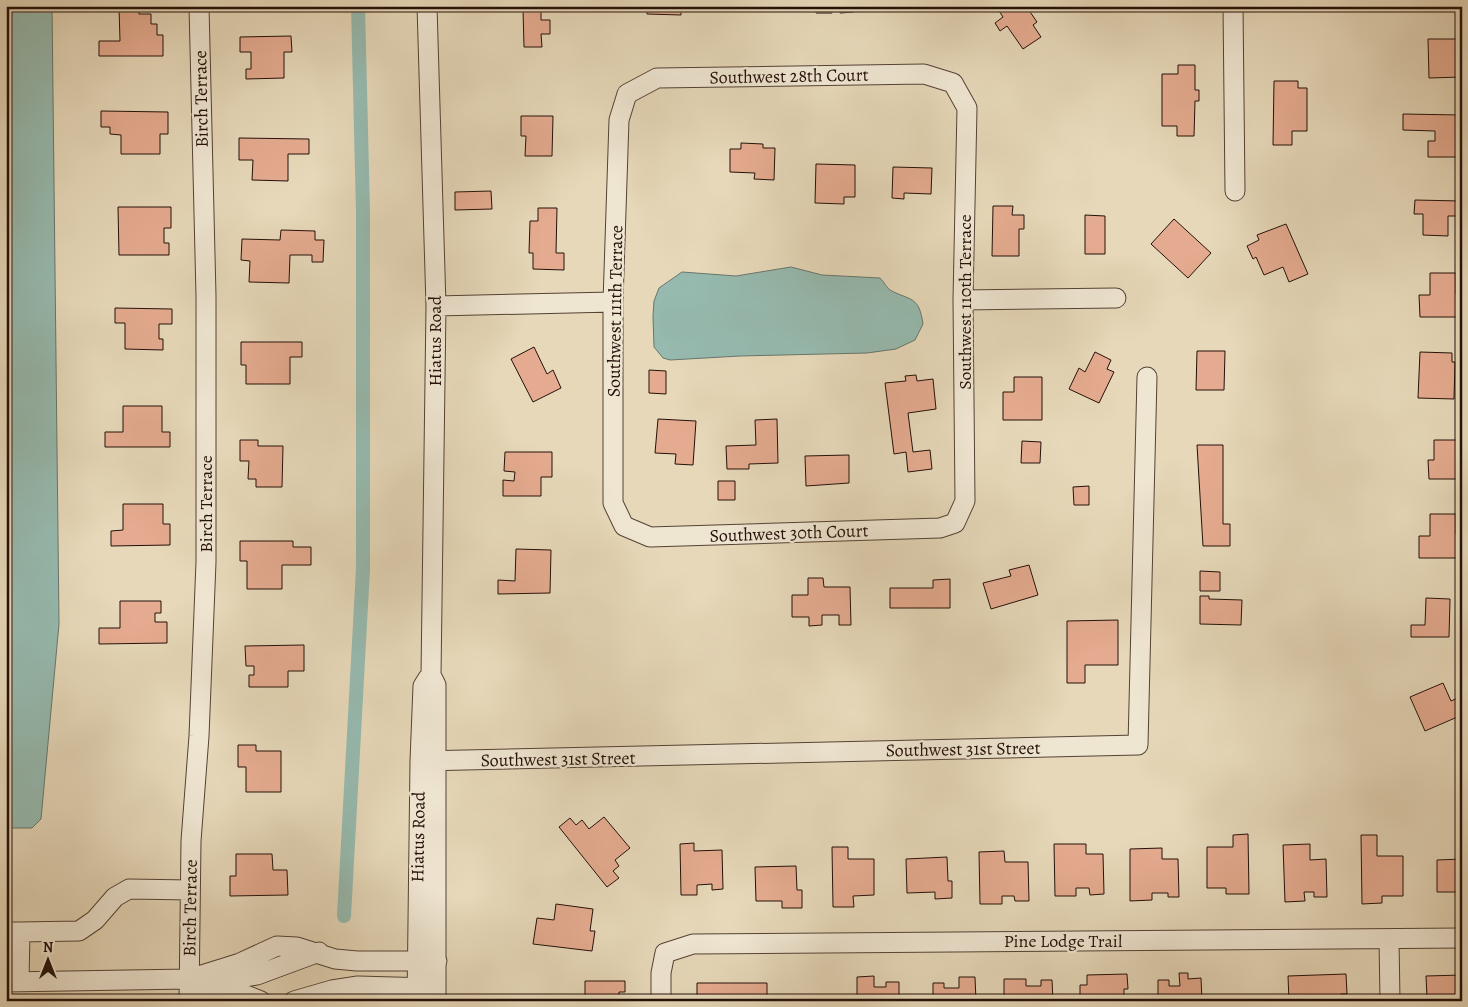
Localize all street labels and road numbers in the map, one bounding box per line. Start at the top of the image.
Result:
street label: Birch Terrace [188,50,214,148]
street label: Southwest 28th Court [709,63,869,89]
street label: Southwest 110th Terrace [953,214,977,390]
street label: Southwest 111th Terrace [601,225,629,397]
street label: Hiatus Road [423,295,447,386]
street label: Birch Terrace [194,455,218,553]
street label: Southwest 30th Court [709,518,869,548]
street label: Southwest 31st Street [885,736,1041,762]
street label: Southwest 31st Street [480,746,636,772]
street label: Hiatus Road [405,791,431,883]
street label: Birch Terrace [177,859,203,957]
street label: Pine Lodge Trail [1004,929,1123,953]

